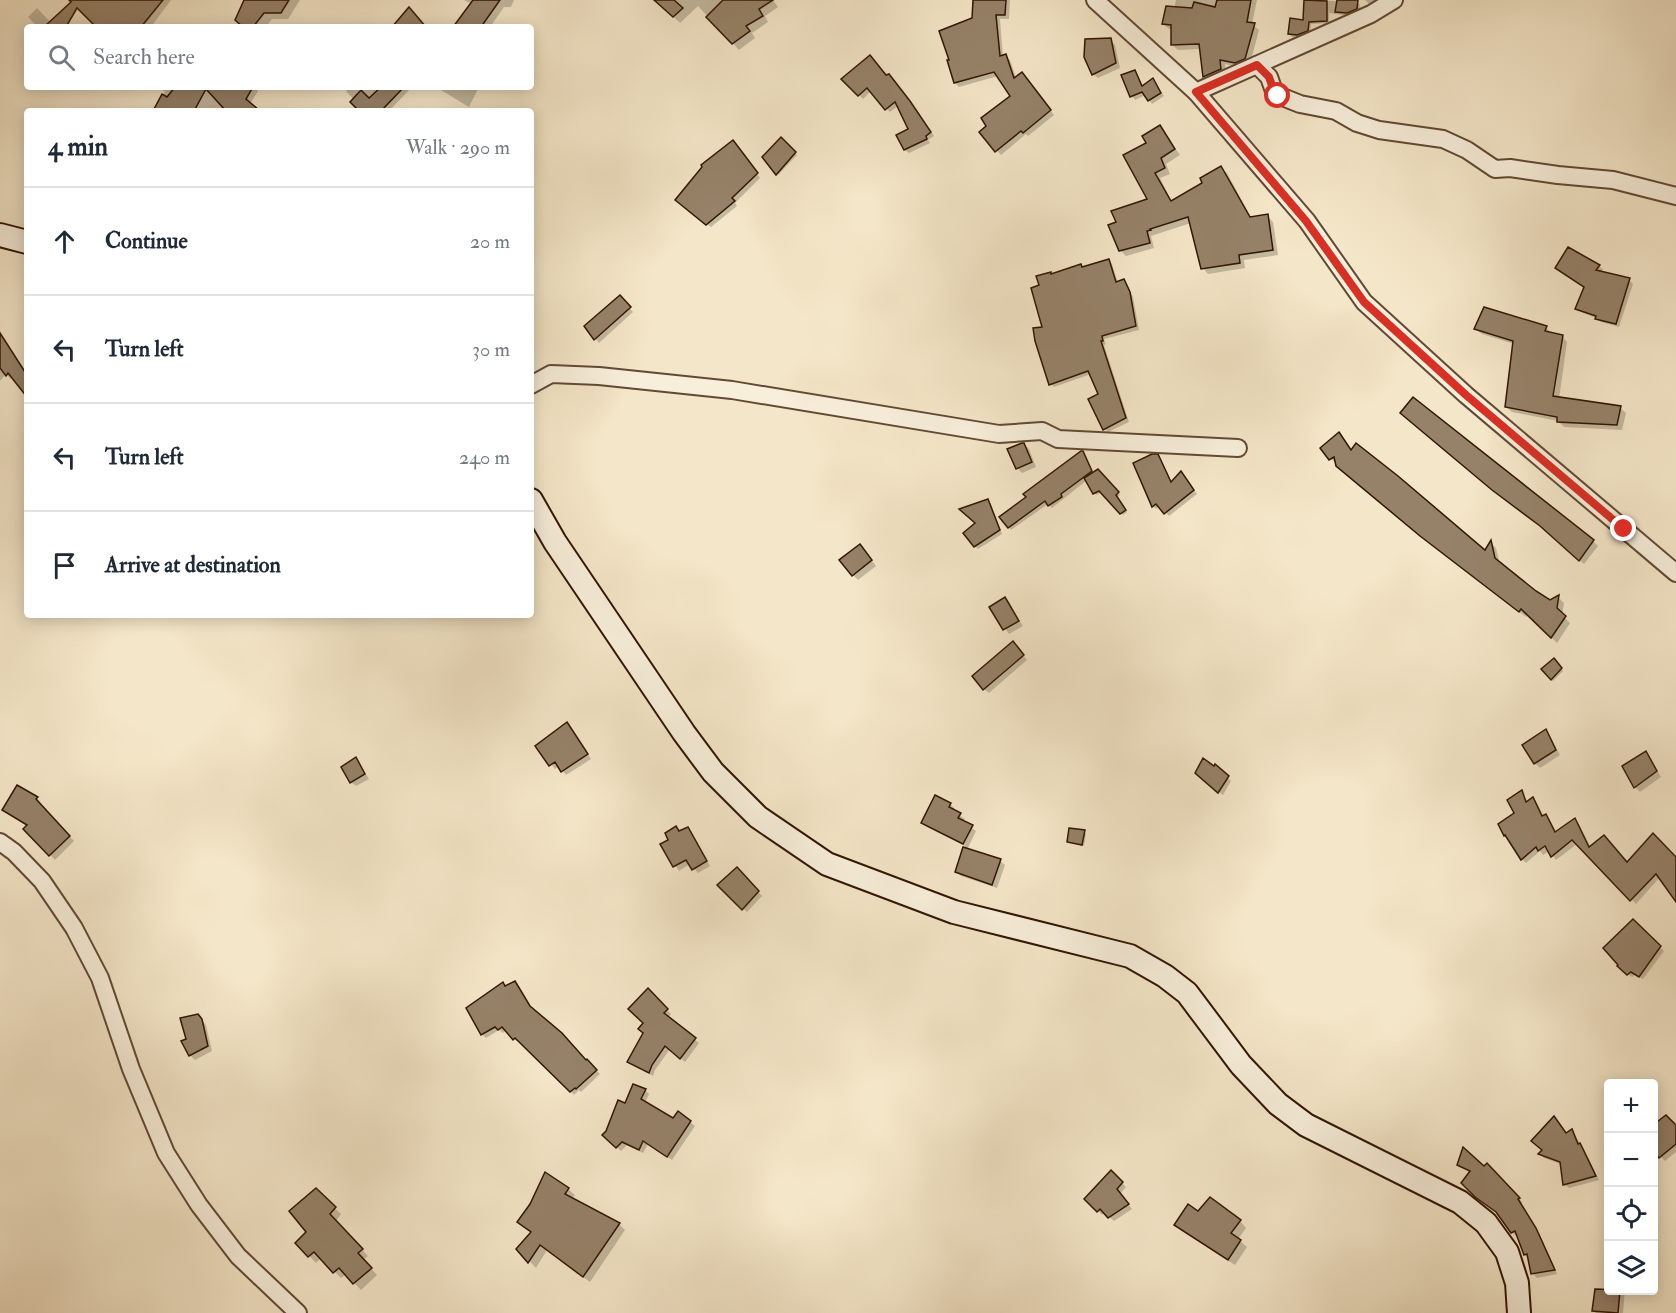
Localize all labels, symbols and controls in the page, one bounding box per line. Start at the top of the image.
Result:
search box [24,24,534,90]
icon: search [45,41,78,74]
text: Search here [93,43,195,71]
route start [1264,82,1290,108]
text: 4 min [48,131,108,163]
text: Walk · 290 m [406,135,510,160]
icon: ahead [48,225,81,258]
text: Continue [105,227,188,255]
text: 20 m [470,229,510,254]
icon: left [48,333,81,366]
text: Turn left [105,335,184,363]
text: 30 m [472,337,510,362]
icon: left [48,441,81,474]
text: Turn left [105,443,184,471]
text: 240 m [459,445,510,470]
route end [1610,515,1636,541]
icon: arrive [48,549,81,582]
text: Arrive at destination [105,551,281,579]
map controls [1604,1079,1658,1295]
button: + [1604,1079,1658,1133]
button: − [1604,1133,1658,1187]
button: locate [1604,1187,1658,1241]
button: layers [1604,1241,1658,1295]

